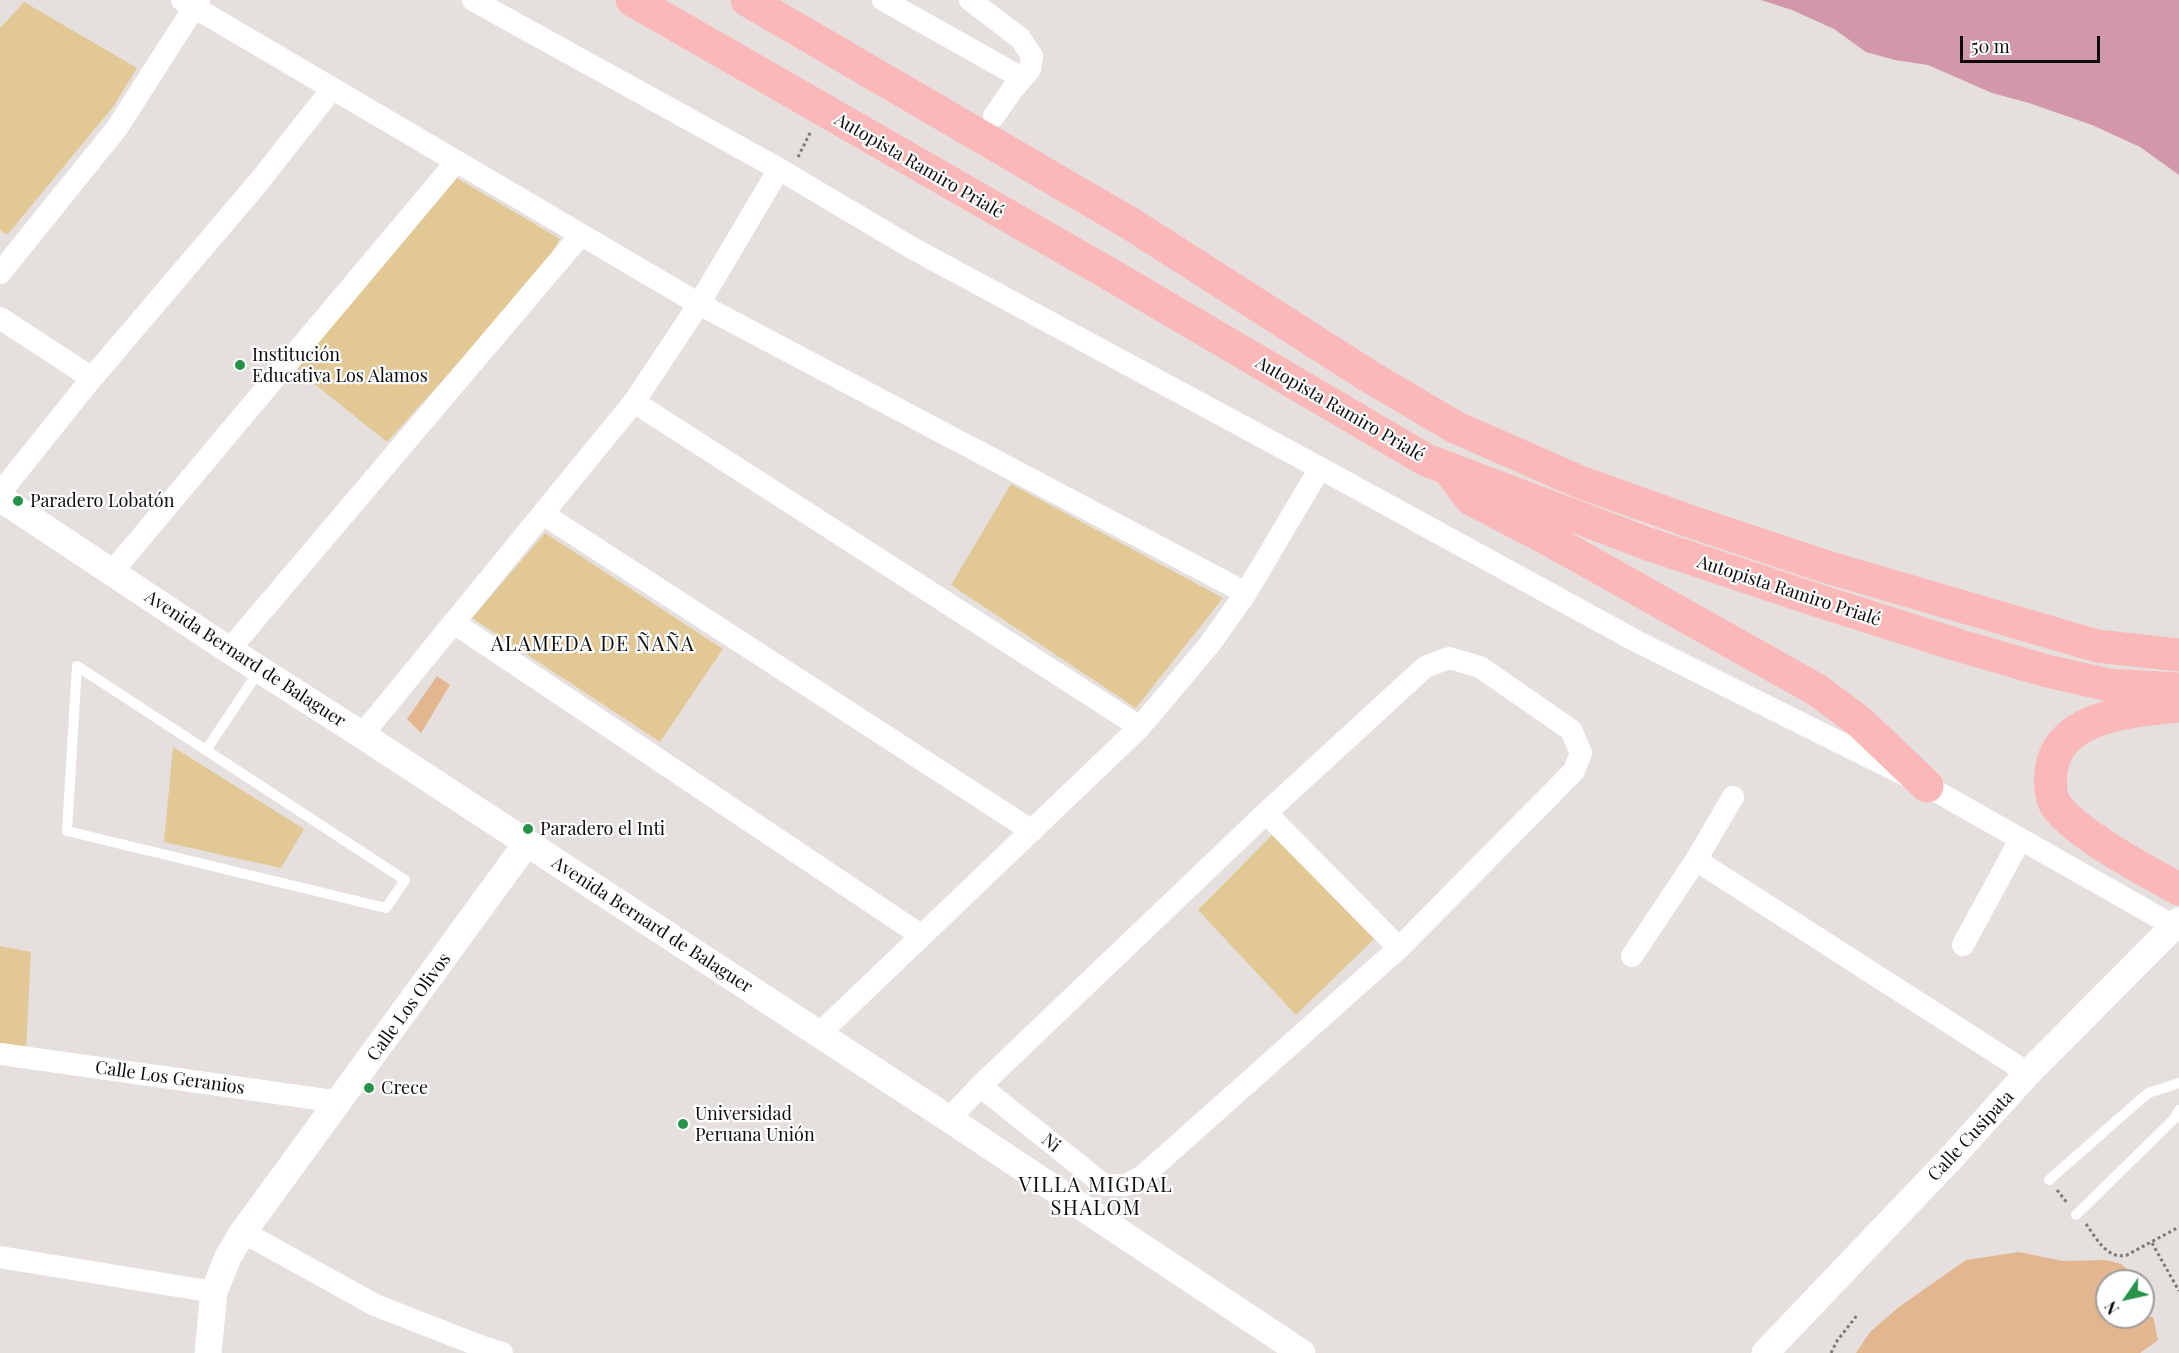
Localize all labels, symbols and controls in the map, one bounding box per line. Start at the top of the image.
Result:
scale bar [1963,24,2102,62]
text: 50 m [1971,34,2010,58]
street label: Autopista Ramiro Prialé [831,109,1007,223]
place label: Institución Educativa Los Alamos [252,344,428,386]
street label: Autopista Ramiro Prialé [1252,352,1428,466]
marker: Institución Educativa Los Alamos [233,358,247,372]
place label: Paradero Lobatón [30,490,174,512]
marker: Paradero Lobatón [11,494,25,508]
street label: Autopista Ramiro Prialé [1694,551,1884,631]
street label: Avenida Bernard de Balaguer [141,586,349,732]
district label: ALAMEDA DE ÑAÑA [491,633,695,657]
place label: Paradero el Inti [540,818,665,840]
marker: Paradero el Inti [521,822,535,836]
street label: Avenida Bernard de Balaguer [548,852,756,998]
street label: Calle Los Olivos [363,949,455,1065]
street label: Calle Los Geranios [94,1057,246,1099]
place label: Crece [381,1077,428,1099]
marker: Crece [362,1081,376,1095]
street label: Calle Cusipata [1924,1086,2018,1186]
place label: Universidad Peruana Unión [695,1103,815,1146]
marker: Universidad Peruana Unión [676,1117,690,1131]
street label: Ni [1037,1129,1065,1157]
district label: VILLA MIGDAL SHALOM [1019,1174,1173,1221]
north arrow [2095,1269,2155,1329]
text: N [2099,1298,2123,1319]

